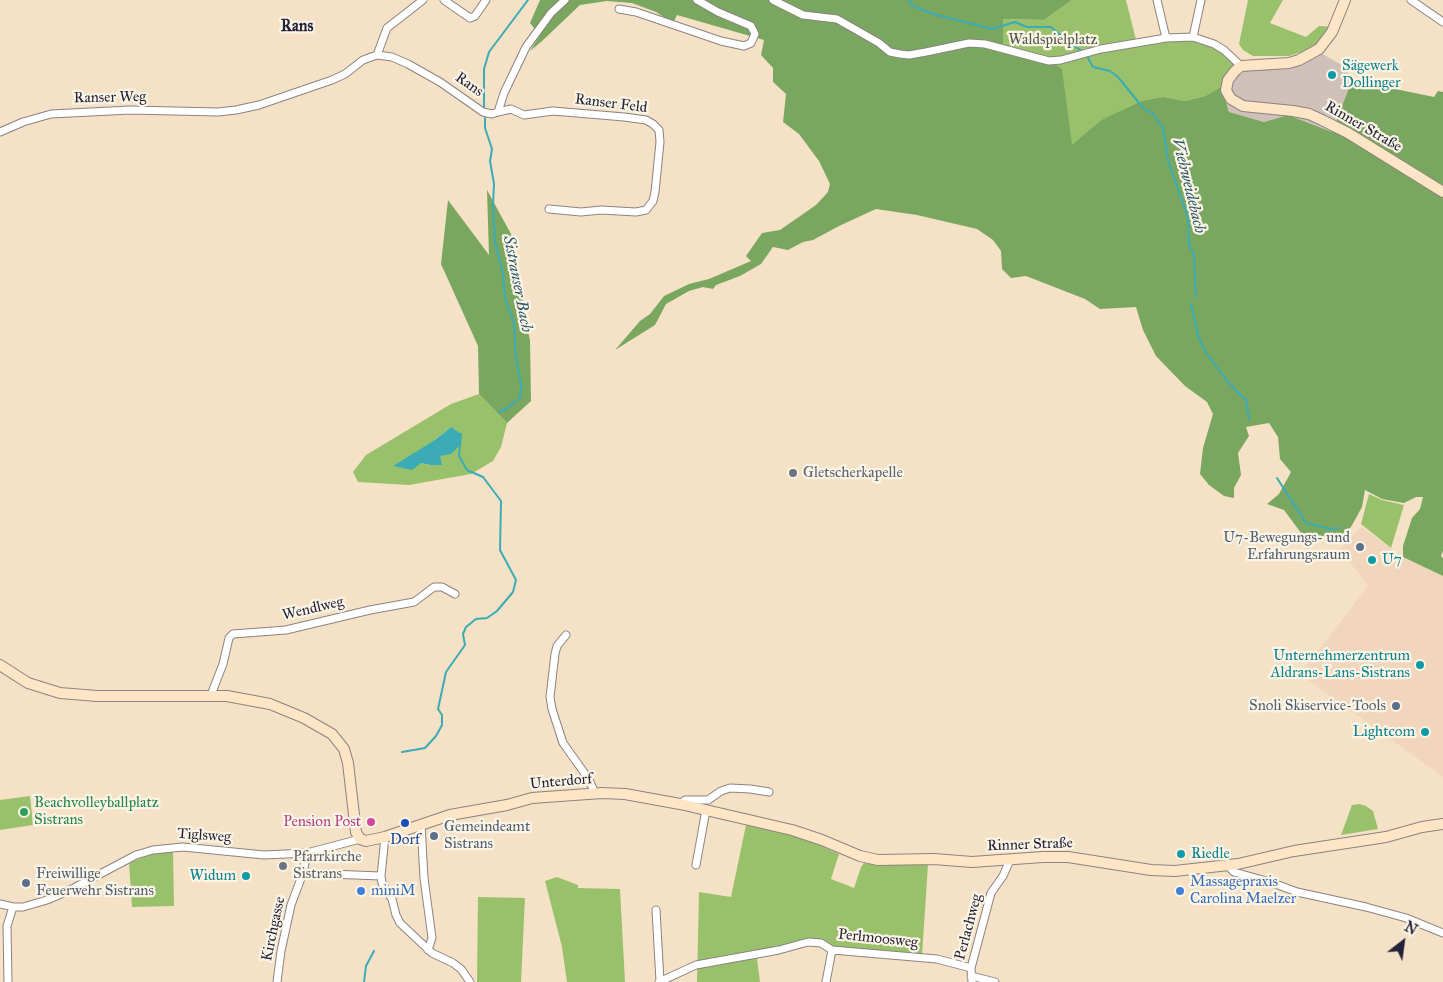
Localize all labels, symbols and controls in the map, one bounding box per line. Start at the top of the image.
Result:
district label: Rans [281,17,313,37]
park label: Waldspielplatz [1009,31,1097,49]
place label: Sägewerk Dollinger [1342,57,1401,92]
street label: Rans [451,69,487,101]
marker: Sägewerk Dollinger [1326,69,1338,81]
street label: Ranser Weg [74,88,146,108]
street label: Ranser Feld [574,91,648,117]
street label: Rinner Straße [1321,98,1405,156]
water label: Viehweidebach [1167,136,1209,236]
water label: Sistranser Bach [498,234,536,334]
place label: Gletscherkapelle [803,464,903,482]
marker: Gletscherkapelle [787,467,799,479]
place label: U7-Bewegungs- und Erfahrungsraum [1223,529,1350,564]
marker: U7-Bewegungs- und Erfahrungsraum [1354,541,1366,553]
place label: U7 [1382,551,1402,569]
marker: U7 [1366,554,1378,566]
street label: Wendlweg [281,593,345,625]
place label: Unternehmerzentrum Aldrans-Lans-Sistrans [1270,647,1410,682]
marker: Unternehmerzentrum Aldrans-Lans-Sistrans [1414,659,1426,671]
place label: Snoli Skiservice-Tools [1249,697,1386,715]
marker: Snoli Skiservice-Tools [1390,700,1402,712]
place label: Lightcom [1353,723,1415,741]
marker: Lightcom [1419,726,1431,738]
street label: Unterdorf [529,770,593,794]
place label: Beachvolleyballplatz Sistrans [34,794,159,829]
marker: Beachvolleyballplatz Sistrans [18,806,30,818]
place label: Pension Post [283,813,361,831]
marker: Pension Post [365,816,377,828]
marker: Dorf [399,817,411,829]
place label: Gemeindeamt Sistrans [444,818,530,853]
street label: Tiglsweg [177,825,231,847]
marker: Gemeindeamt Sistrans [428,830,440,842]
place label: Dorf [390,831,420,849]
street label: Rinner Straße [987,835,1073,855]
place label: Riedle [1191,845,1230,863]
place label: Pfarrkirche Sistrans [293,848,362,883]
marker: Riedle [1175,848,1187,860]
marker: Pfarrkirche Sistrans [277,860,289,872]
place label: Freiwillige Feuerwehr Sistrans [36,865,154,900]
place label: Widum [190,867,236,885]
marker: Widum [240,870,252,882]
place label: Massagepraxis Carolina Maelzer [1190,873,1296,908]
marker: Freiwillige Feuerwehr Sistrans [20,877,32,889]
place label: miniM [371,882,415,900]
marker: miniM [355,885,367,897]
marker: Massagepraxis Carolina Maelzer [1174,885,1186,897]
street label: Perlachweg [952,892,986,962]
street label: Kirchgasse [258,895,290,963]
north arrow [1378,917,1428,967]
text: N [1401,918,1420,939]
street label: Perlmoosweg [837,926,919,952]

